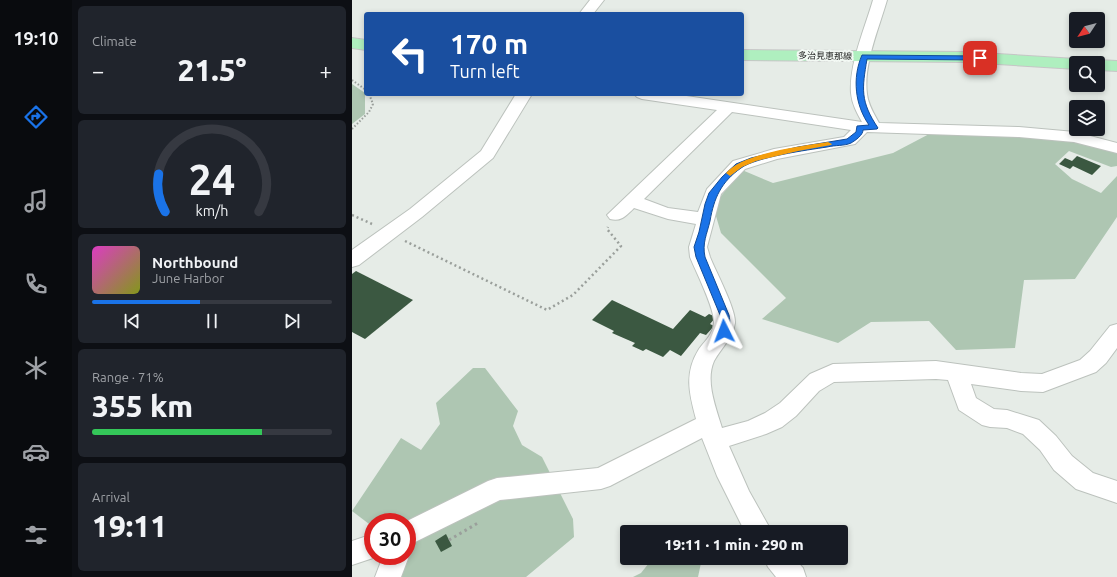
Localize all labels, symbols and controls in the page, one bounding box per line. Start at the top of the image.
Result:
north arrow [1069,12,1105,48]
map controls [1069,12,1105,136]
text: 19:10 [13,28,59,48]
icon: left [384,28,436,80]
text: 170 m [450,28,528,59]
text: Climate [92,34,137,48]
pin [963,41,997,75]
icon: arrive [969,47,991,69]
street label: 多治見恵那線 [798,51,853,61]
text: 21.5° [177,53,247,87]
button: search [1069,56,1105,92]
text: − [92,58,104,83]
text: + [320,58,332,83]
text: Turn left [450,61,520,81]
button: layers [1069,100,1105,136]
icon: directions [22,103,50,131]
text: 24 [189,156,235,203]
icon: music [22,187,50,215]
text: km/h [196,203,228,219]
text: Northbound [152,254,238,271]
icon: phone [22,270,50,298]
text: June Harbor [152,271,224,285]
icon: previous [121,310,143,332]
icon: pause [201,310,223,332]
icon: next [281,310,303,332]
position arrow [703,310,745,352]
icon: climate [22,354,50,382]
text: Range · 71% [92,370,164,384]
text: 355 km [92,389,193,423]
icon: car [22,438,50,466]
text: Arrival [92,490,130,504]
text: 19:11 [92,509,167,543]
speed limit sign: 30 [364,513,416,565]
icon: filters [22,521,50,549]
text: 19:11 · 1 min · 290 m [664,536,804,553]

